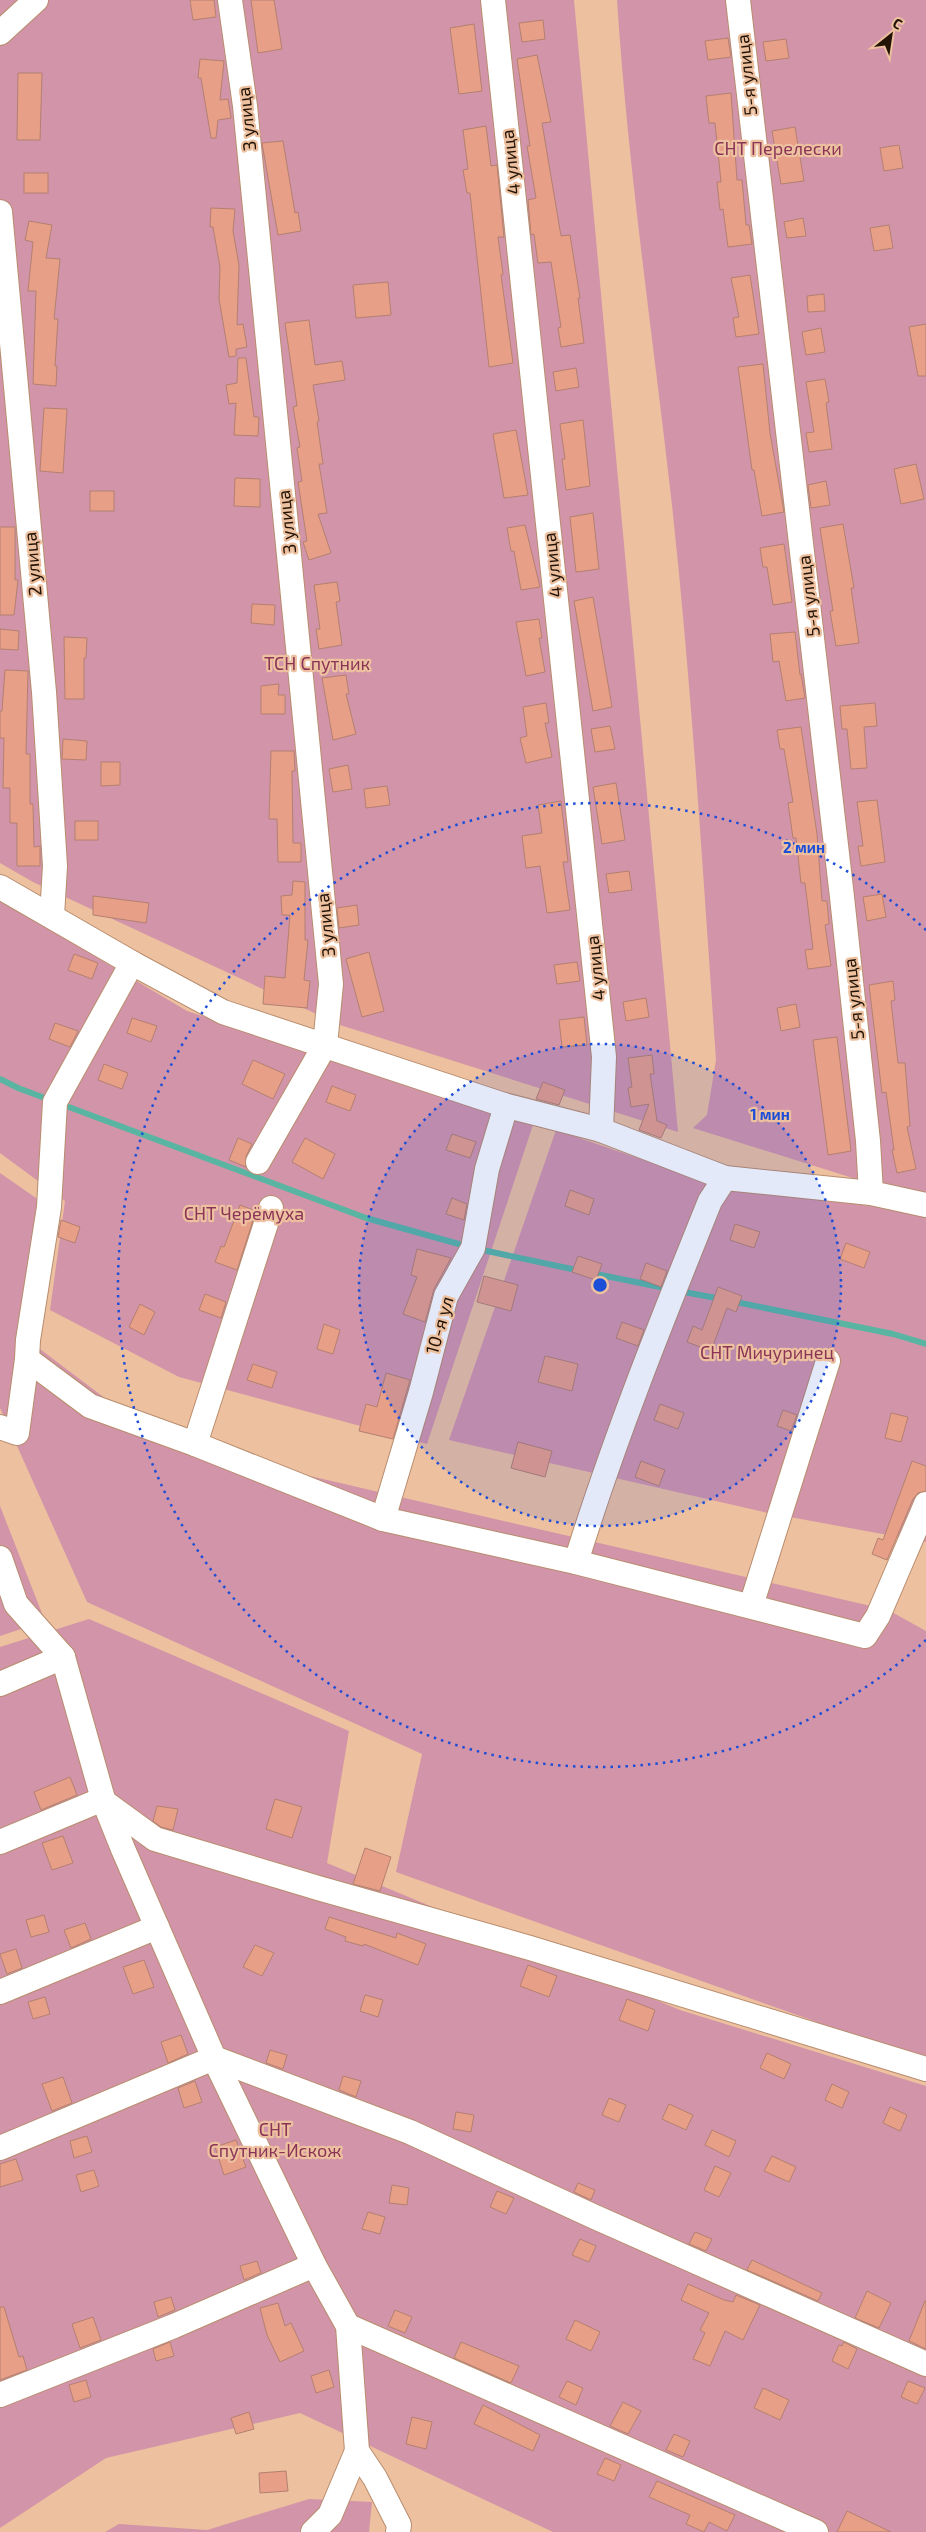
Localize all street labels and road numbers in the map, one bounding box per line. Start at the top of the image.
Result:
street label: 5-я улица [731,33,761,117]
street label: 3 улица [232,86,260,152]
street label: 4 улица [496,128,524,196]
street label: 3 улица [272,489,300,555]
street label: 2 улица [18,531,46,597]
street label: 4 улица [538,531,566,599]
street label: 5-я улица [792,554,824,638]
street label: 3 улица [311,892,339,958]
street label: 4 улица [581,934,609,1002]
street label: 5-я улица [838,957,868,1041]
street label: 10-я ул [420,1294,458,1356]

